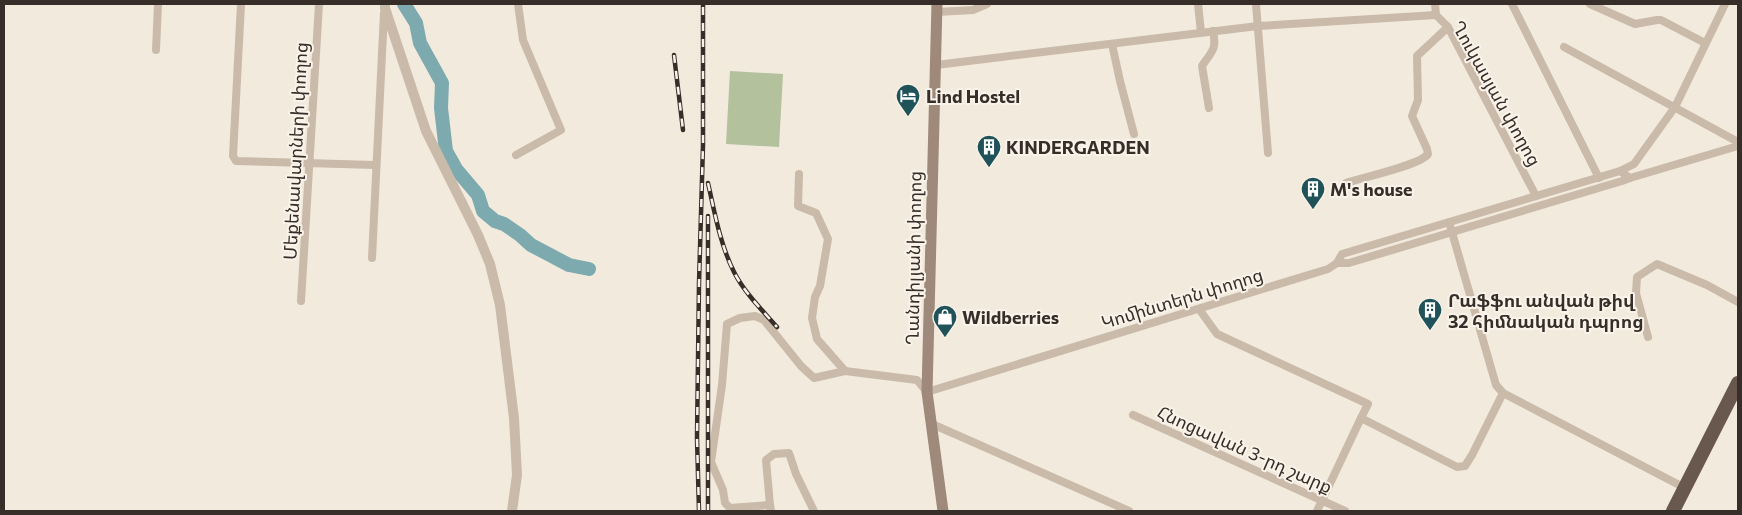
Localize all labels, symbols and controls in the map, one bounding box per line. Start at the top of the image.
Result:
street label: Ղուկասյան փողոց [1448,16,1546,170]
street label: Մեքենավարների փողոց [278,42,312,260]
hotel icon: Lind Hostel [895,83,921,117]
place label: Lind Hostel [926,85,1020,107]
building icon: KINDERGARDEN [976,134,1002,168]
place label: KINDERGARDEN [1006,136,1150,158]
street label: Ղանդիլյանի փողոց [900,171,926,345]
building icon: M's house [1300,176,1326,210]
place label: M's house [1330,178,1413,200]
street label: Կոմինտերն փողոց [1098,263,1266,333]
place label: Րաֆֆու անվան թիվ 32 հիմնական դպրոց [1448,289,1644,332]
building icon: Րաֆֆու անվան թիվ 32 հիմնական դպրոց [1417,297,1443,331]
shop icon: Wildberries [932,304,958,338]
place label: Wildberries [962,306,1059,328]
street label: Հնոցավան 3-րդ շարք [1154,400,1336,498]

